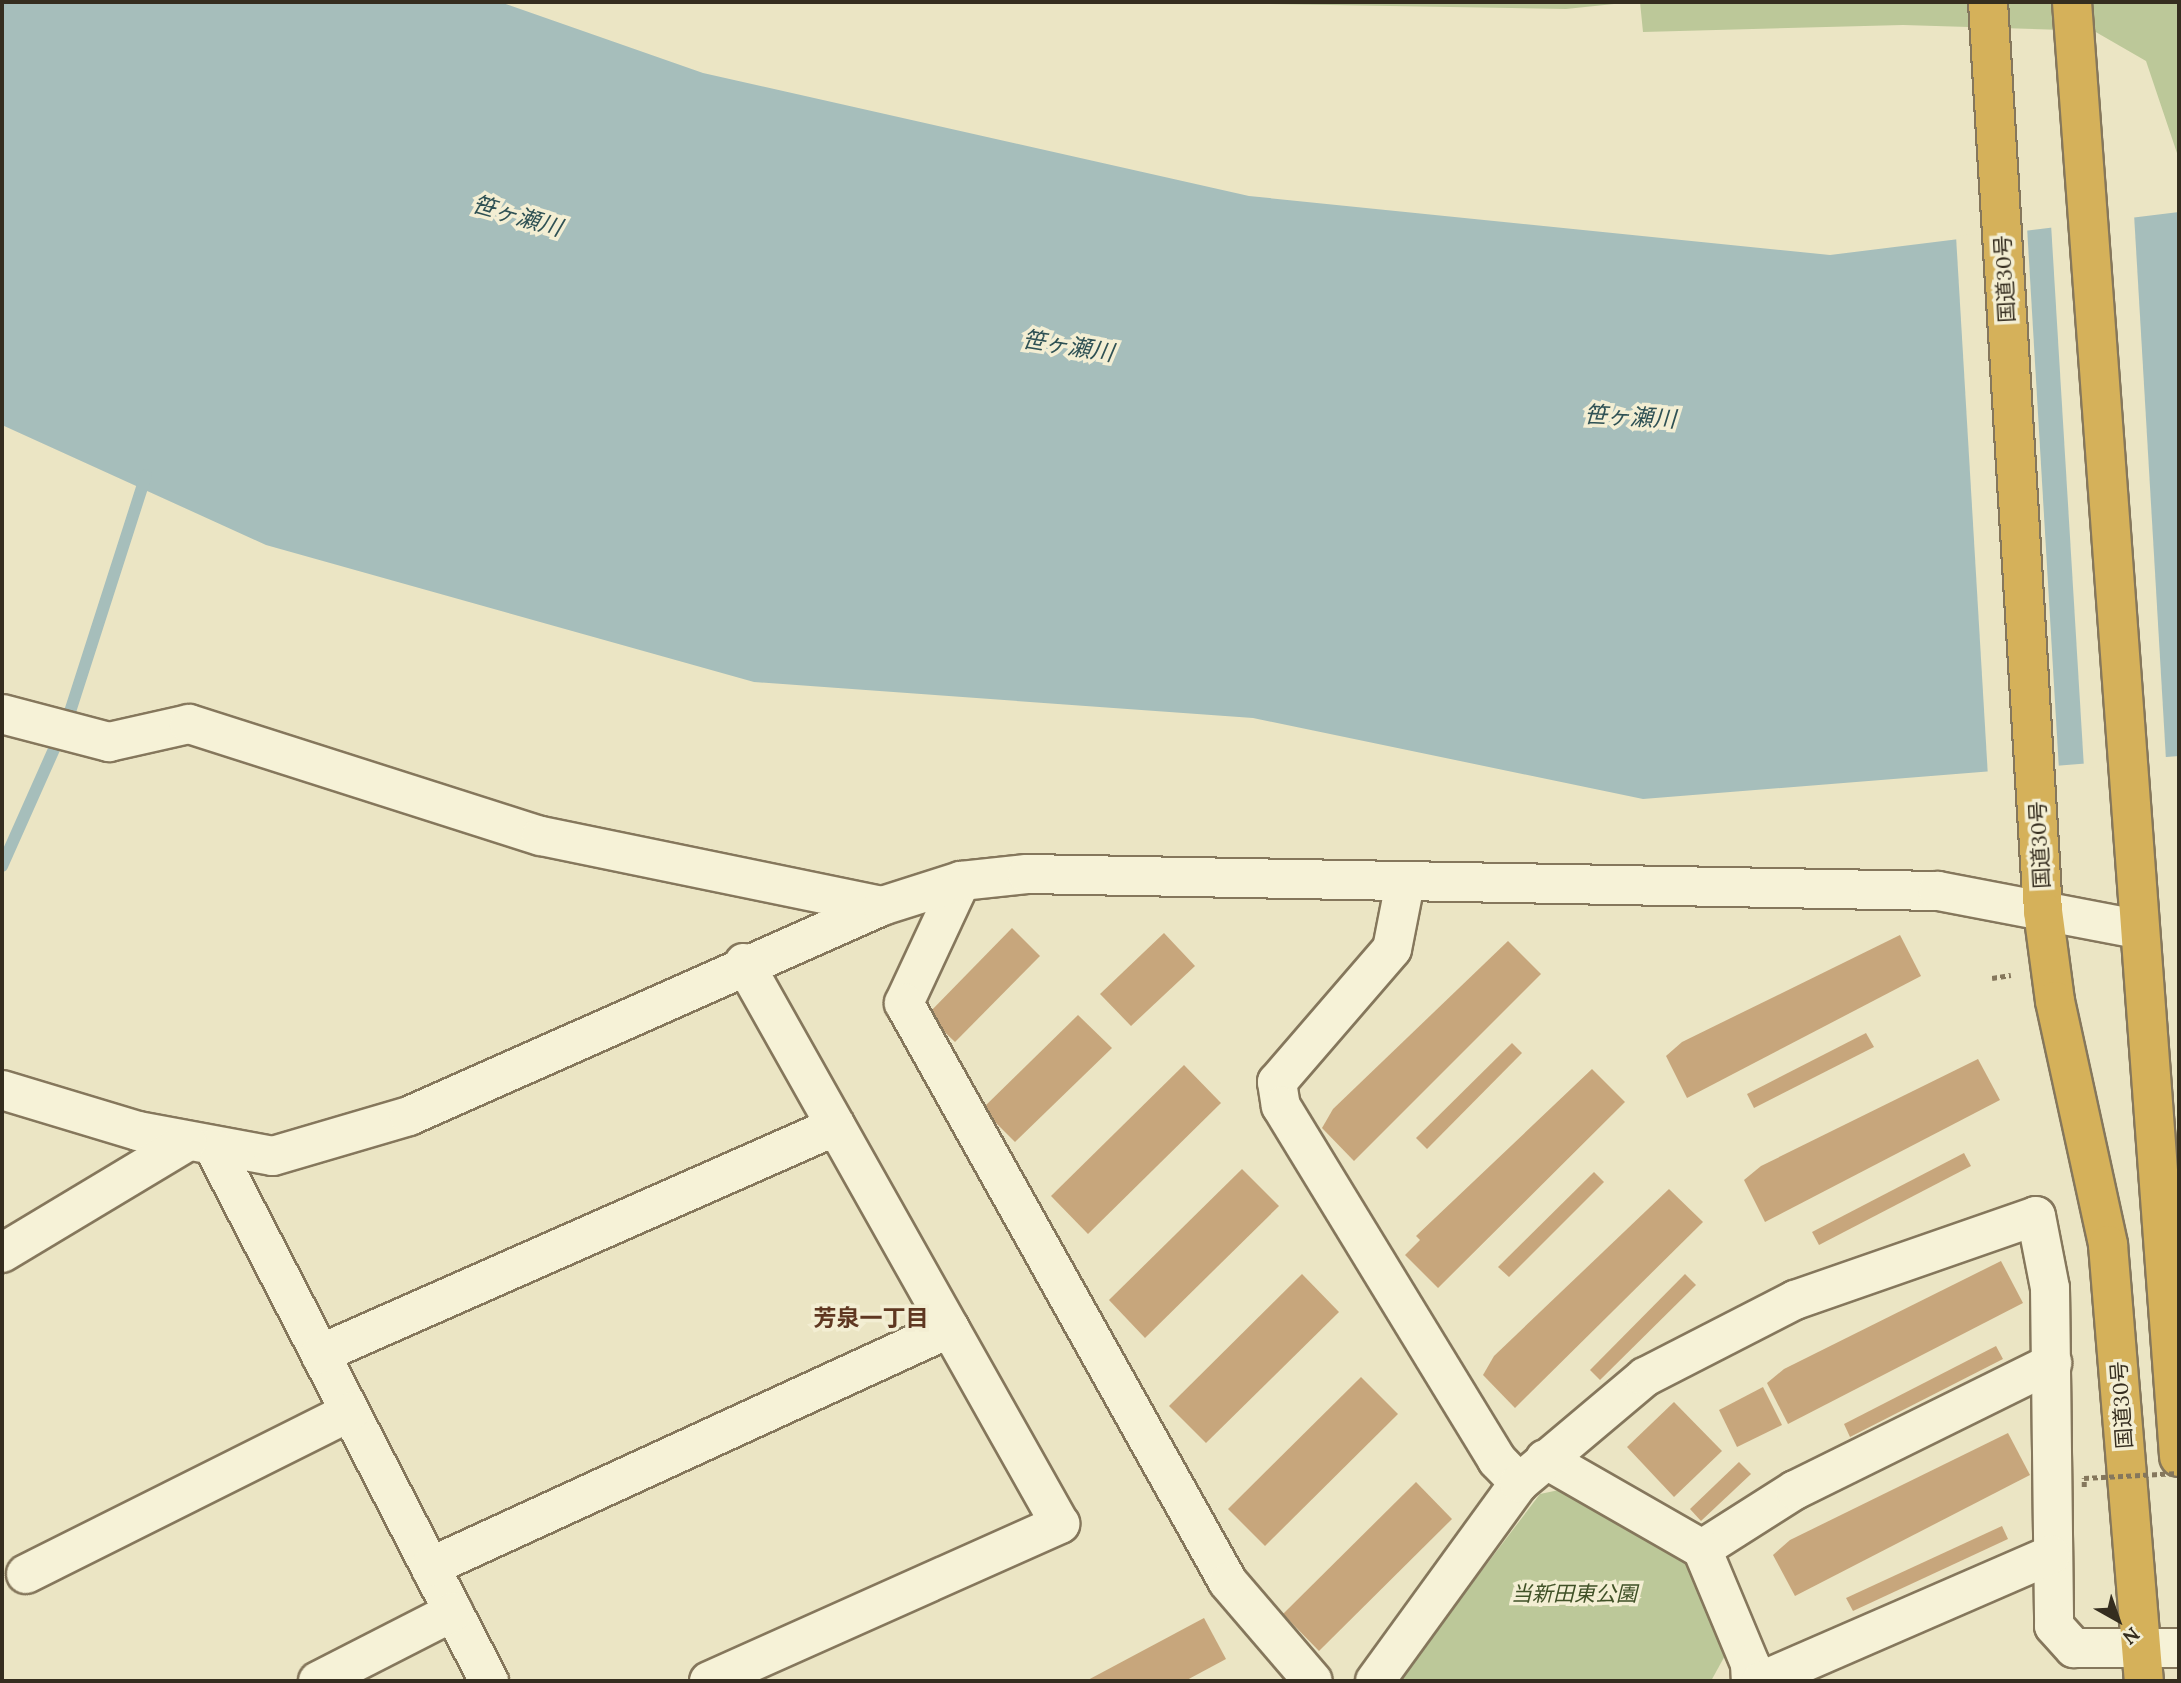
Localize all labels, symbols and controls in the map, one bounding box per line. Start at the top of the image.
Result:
water label: 笹ヶ瀬川 [469,190,565,242]
street label: 国道30号 [1990,235,2020,323]
water label: 笹ヶ瀬川 [1020,325,1116,367]
water label: 笹ヶ瀬川 [1583,401,1677,433]
street label: 国道30号 [2025,801,2055,889]
district label: 芳泉一丁目 [814,1304,928,1332]
street label: 国道30号 [2106,1360,2138,1450]
park label: 当新田東公園 [1511,1581,1637,1607]
north arrow [2083,1585,2153,1655]
text: N [2118,1622,2145,1650]

